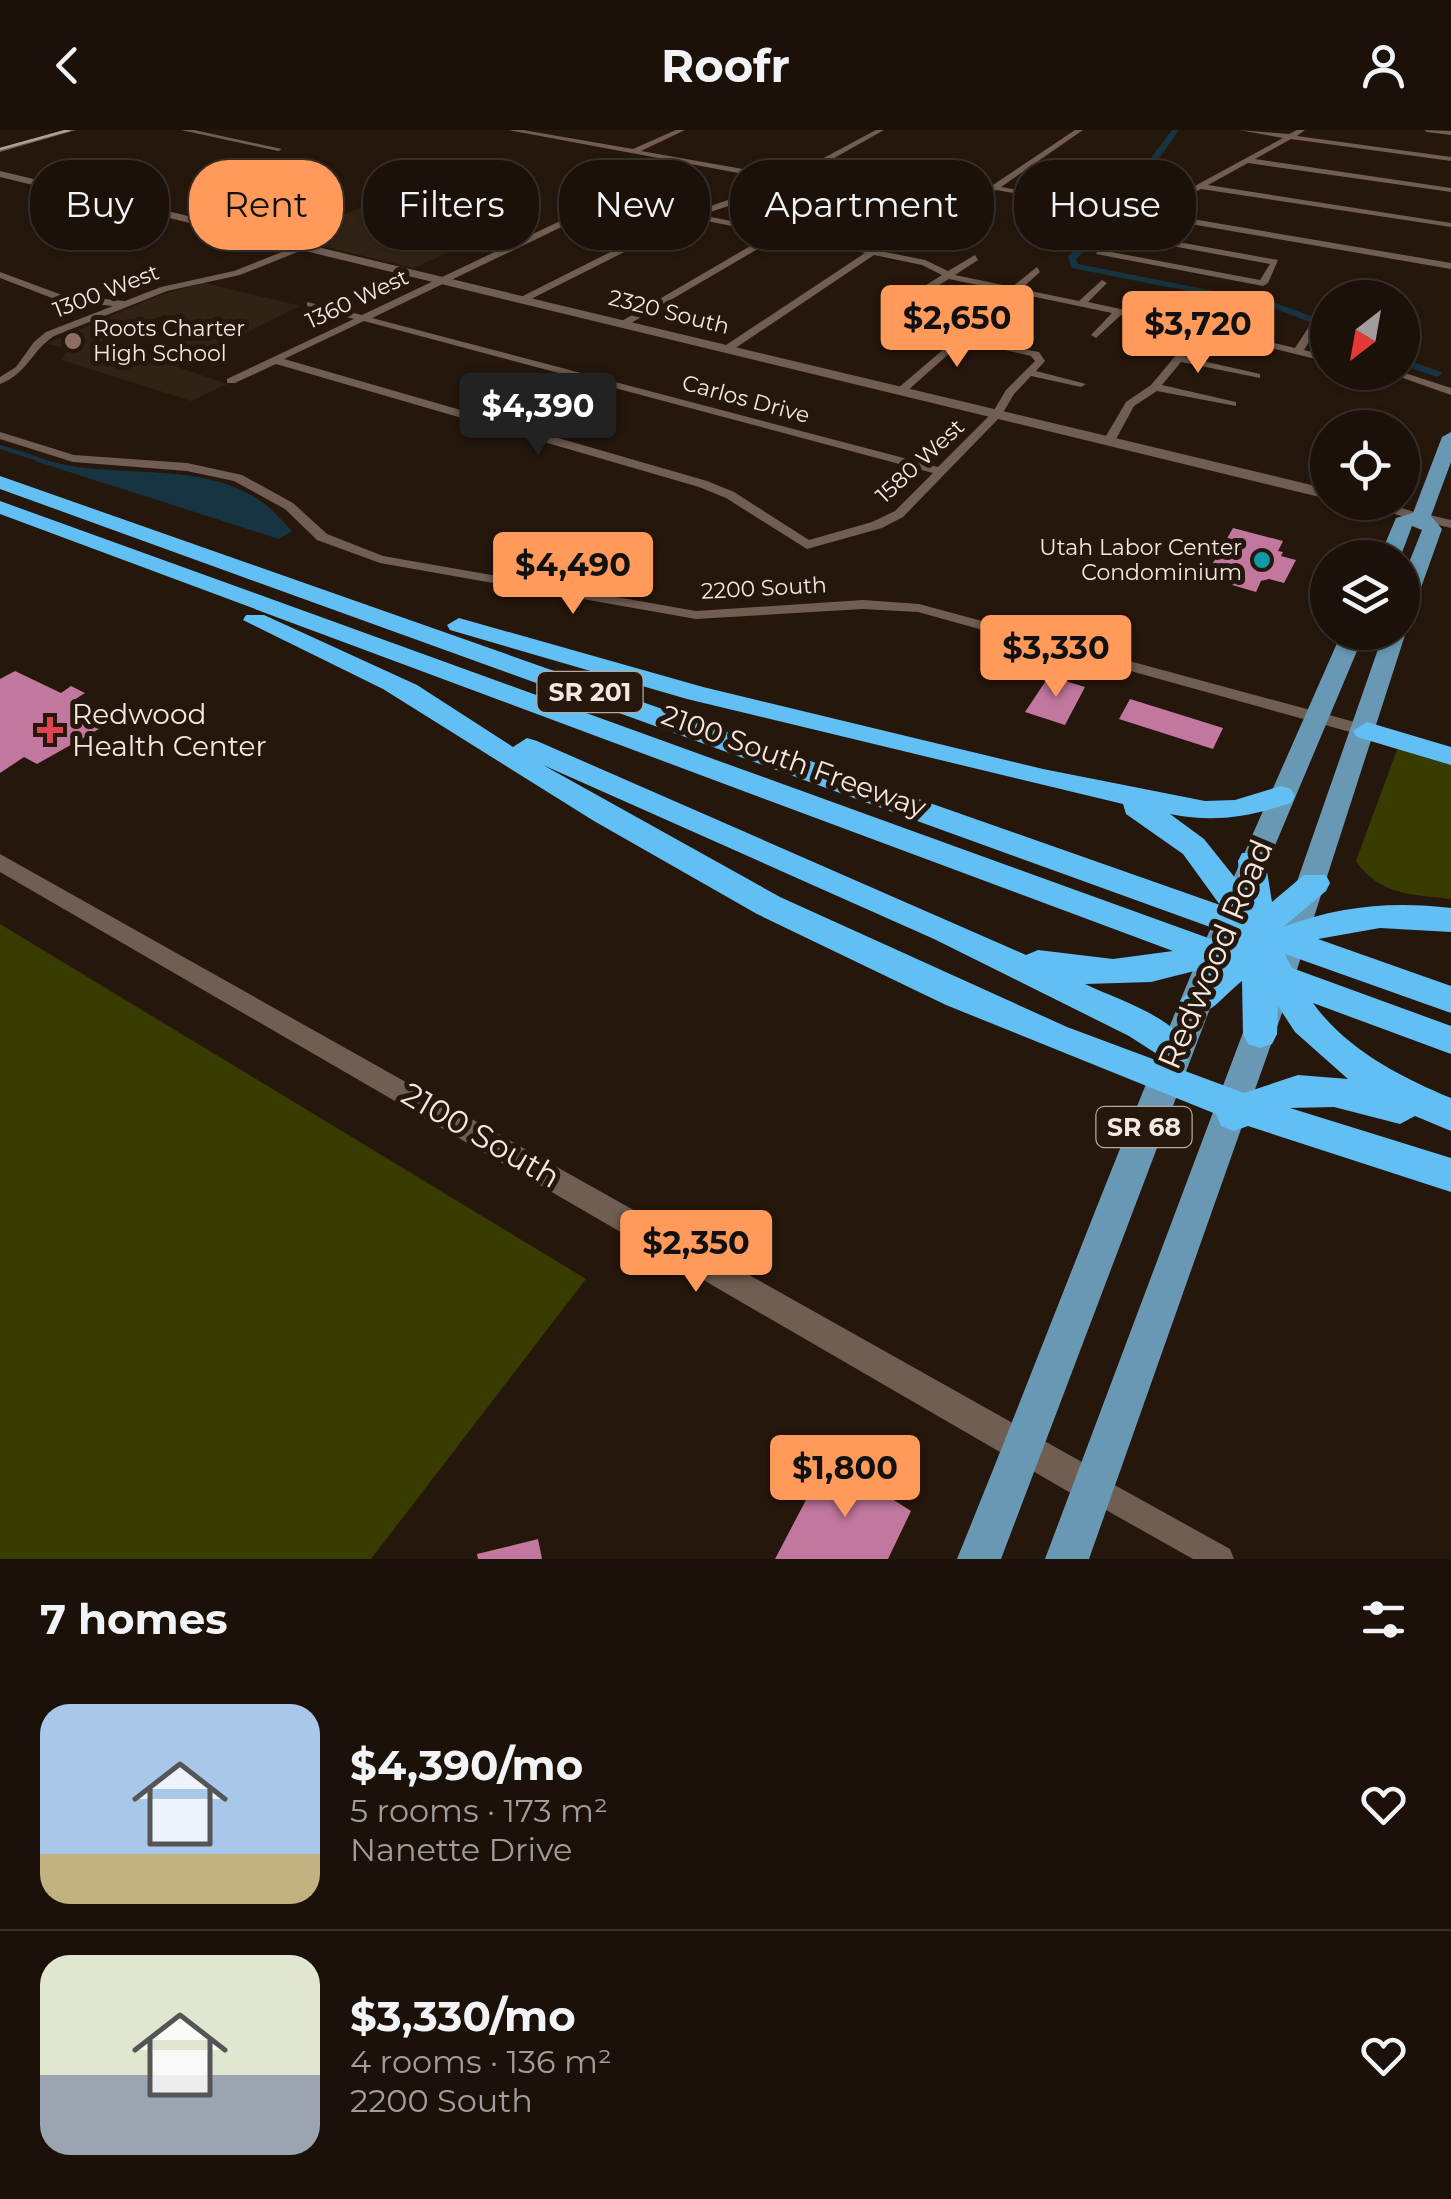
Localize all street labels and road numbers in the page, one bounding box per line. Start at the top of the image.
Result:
street label: 1300 West [49,258,163,324]
street label: 1360 West [301,263,413,335]
street label: 2320 South [606,284,732,340]
street label: Carlos Drive [679,369,813,429]
street label: 1580 West [870,413,970,509]
street label: 2200 South [701,571,827,605]
road number: SR 201 [538,672,642,712]
street label: 2100 South Freeway [657,697,932,825]
street label: Redwood Road [1149,833,1281,1075]
street label: 2100 South [395,1074,567,1196]
road number: SR 68 [1096,1107,1192,1147]

